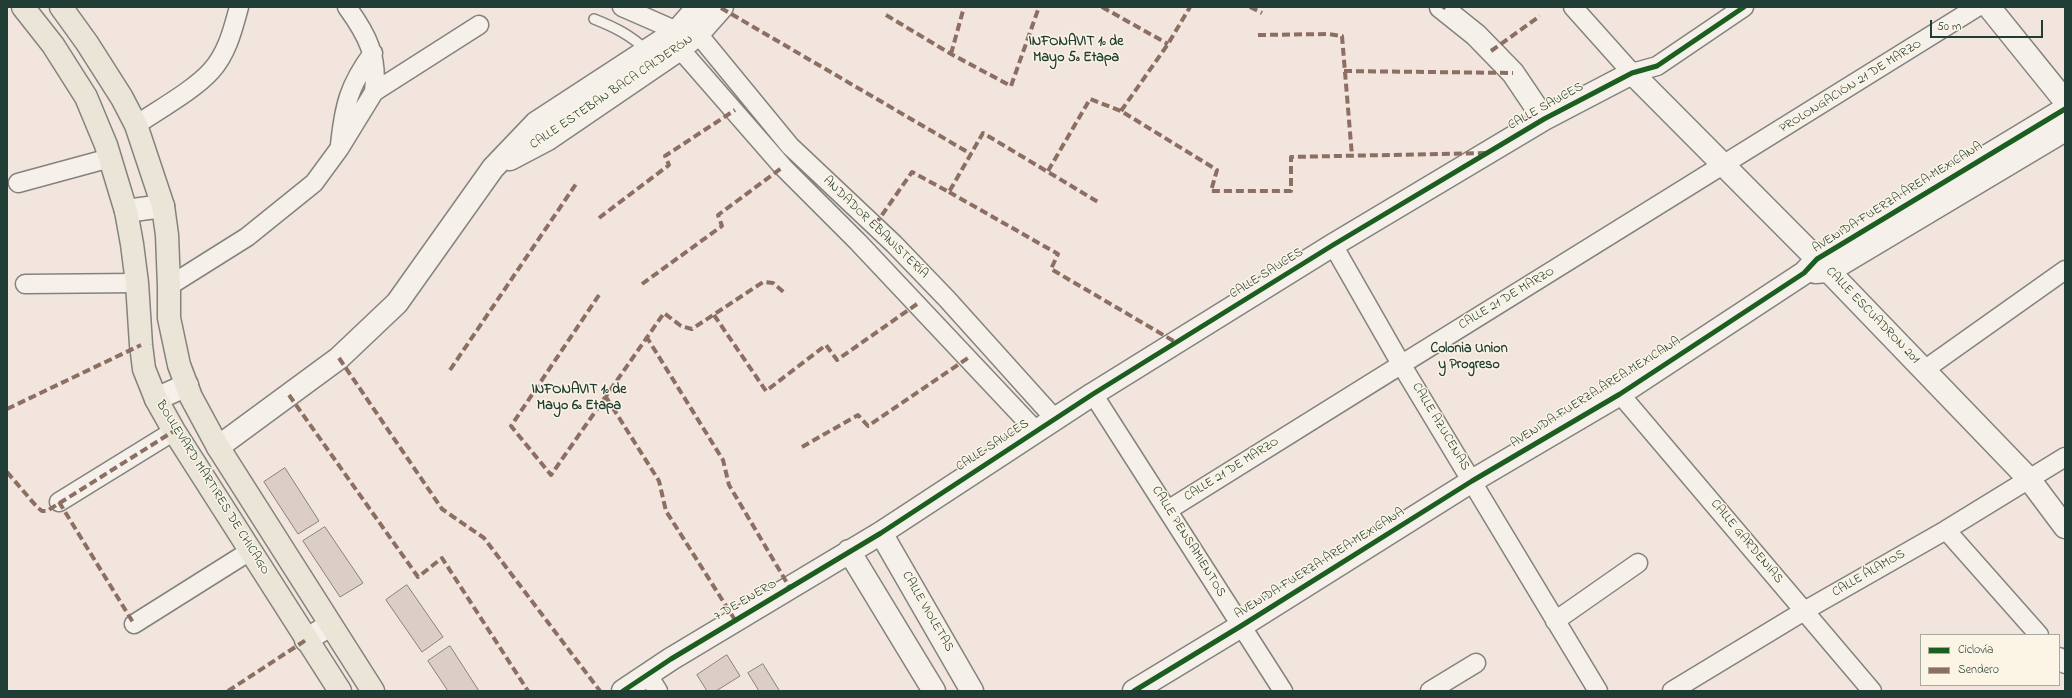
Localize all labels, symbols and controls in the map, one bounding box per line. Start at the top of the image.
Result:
scale bar [1932,12,2045,38]
text: 50 m [1937,18,1961,36]
street label: CALLE ESTEBAN BACA CALDERÓN [527,32,697,154]
district label: INFONAVIT 1º de Mayo 5ª Etapa [1029,35,1123,68]
street label: PROLONGACIÓN 21 DE MARZO [1777,37,1925,137]
street label: CALLE SAUCES [1506,80,1586,134]
street label: AVENIDA FUERZA ÁREA MEXICANA [1810,139,1986,257]
street label: ANDADOR EBANISTERÍA [819,174,931,282]
street label: CALLE SAUCES [1227,245,1307,303]
street label: CALLE 21 DE MARZO [1456,264,1558,334]
street label: CALLE ESCUADRON 201 [1822,264,1922,368]
street label: AVENIDA FUERZA ÁREA MEXICANA [1508,334,1684,452]
district label: Colonia Union y Progreso [1430,342,1508,374]
street label: CALLE AZUCENAS [1408,380,1472,474]
district label: INFONAVIT 1º de Mayo 6ª Etapa [532,383,626,416]
street label: BOULEVARD MÁRTIRES DE CHICAGO [152,398,272,578]
street label: CALLE SAUCES [954,417,1032,475]
street label: CALLE 21 DE MARZO [1182,435,1282,505]
street label: CALLE PENSAMIENTOS [1148,484,1228,600]
street label: CALLE GARDENIAS [1706,497,1786,587]
street label: AVENIDA FUERZA ÁREA MEXICANA [1232,505,1408,623]
street label: CALLE ÁLAMOS [1830,547,1908,601]
street label: CALLE VIOLETAS [898,569,956,655]
street label: 7 DE ENERO [712,577,780,625]
legend [1920,634,2060,686]
text: Ciclovía [1958,641,1994,659]
text: Sendero [1958,661,1999,679]

